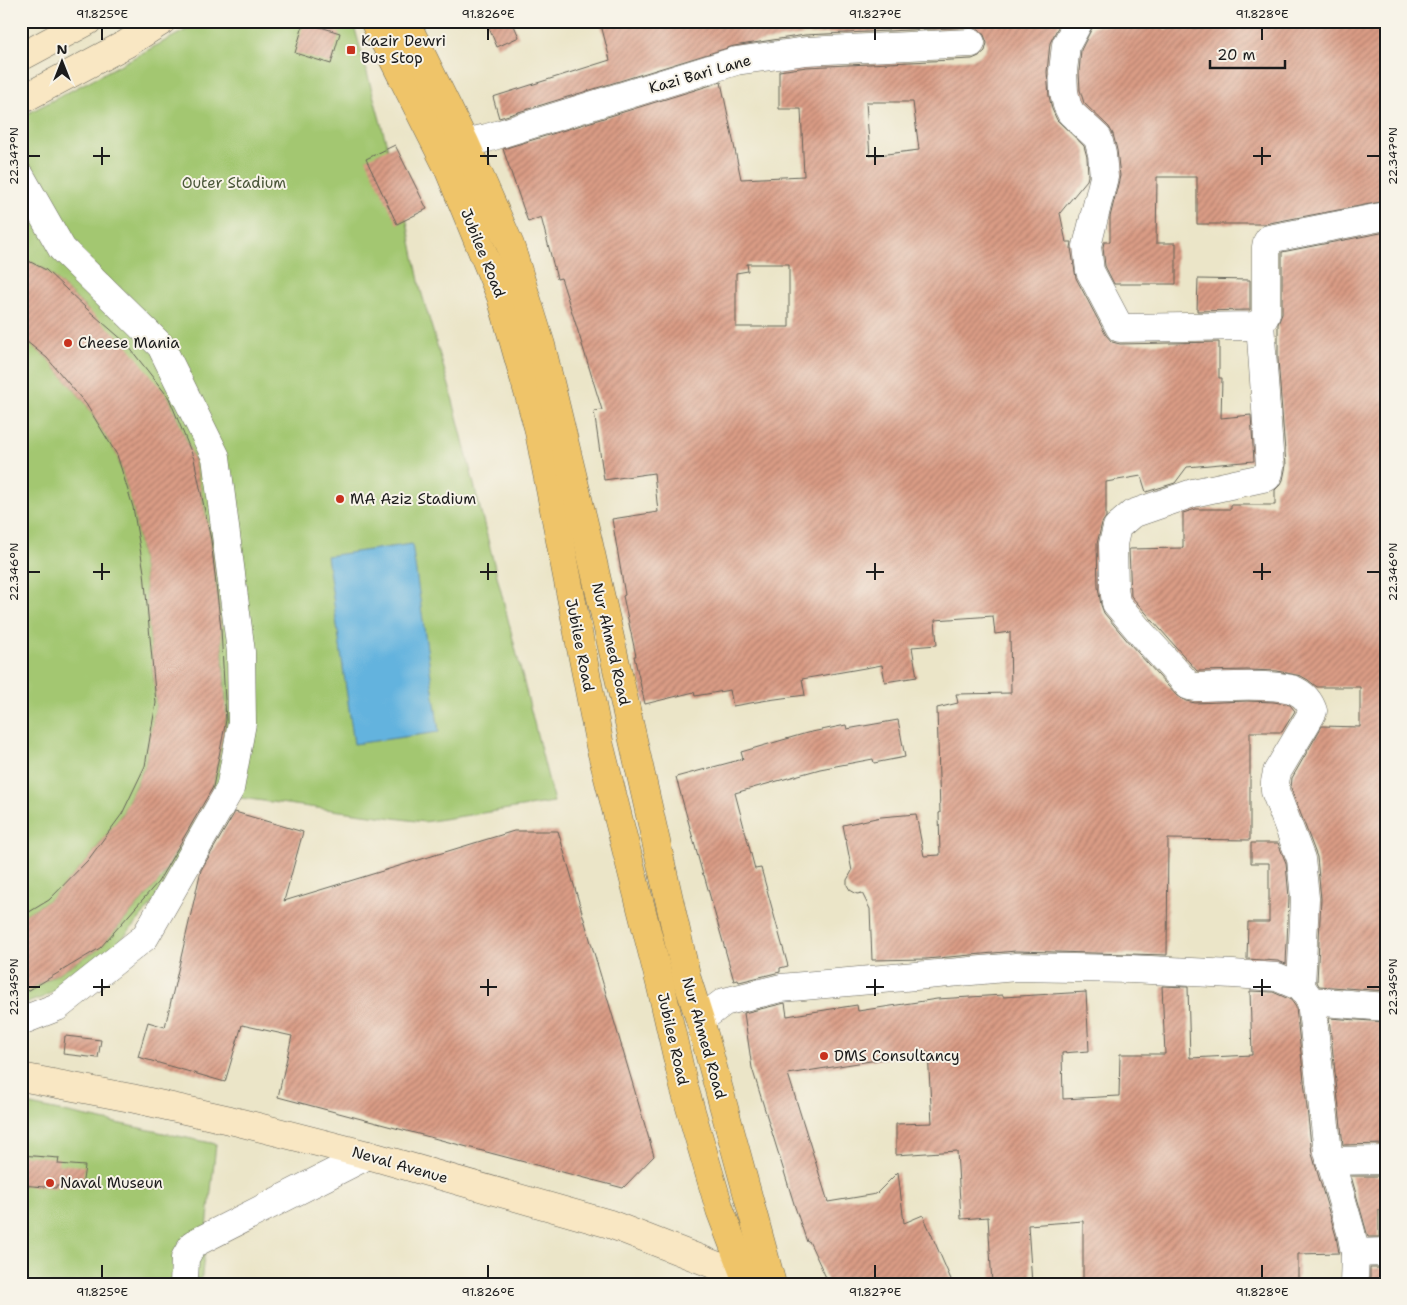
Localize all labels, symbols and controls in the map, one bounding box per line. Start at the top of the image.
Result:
text: 91.825°E [76,6,128,22]
text: 91.826°E [462,6,514,22]
text: 91.827°E [849,6,901,22]
text: 91.828°E [1235,6,1289,22]
place label: Kazir Dewri Bus Stop [361,31,446,68]
north arrow [38,38,88,88]
scale bar [1210,38,1284,70]
text: N [56,40,68,58]
marker: Kazir Dewri Bus Stop [345,44,357,56]
text: 20 m [1217,45,1256,65]
street label: Kazi Bari Lane [647,50,753,98]
text: 22.347°N [6,127,22,185]
text: 22.347°N [1385,127,1401,185]
park label: Outer Stadium [182,173,286,193]
street label: Jubilee Road [456,206,510,301]
place label: Cheese Mania [78,333,180,353]
marker: Cheese Mania [62,337,74,349]
place label: MA Aziz Stadium [350,489,476,509]
marker: MA Aziz Stadium [334,493,346,505]
text: 22.346°N [6,543,22,601]
text: 22.346°N [1385,543,1401,601]
street label: Nur Ahmed Road [587,581,635,708]
street label: Jubilee Road [561,597,599,694]
text: 22.345°N [6,958,22,1016]
text: 22.345°N [1385,958,1401,1016]
street label: Nur Ahmed Road [677,975,731,1102]
street label: Jubilee Road [653,991,693,1088]
place label: DMS Consultancy [834,1046,960,1066]
marker: DMS Consultancy [818,1050,830,1062]
street label: Neval Avenue [350,1142,450,1188]
place label: Naval Museun [60,1173,163,1193]
marker: Naval Museun [44,1177,56,1189]
text: 91.825°E [76,1284,128,1300]
text: 91.826°E [462,1284,514,1300]
text: 91.827°E [849,1284,901,1300]
text: 91.828°E [1235,1284,1289,1300]

